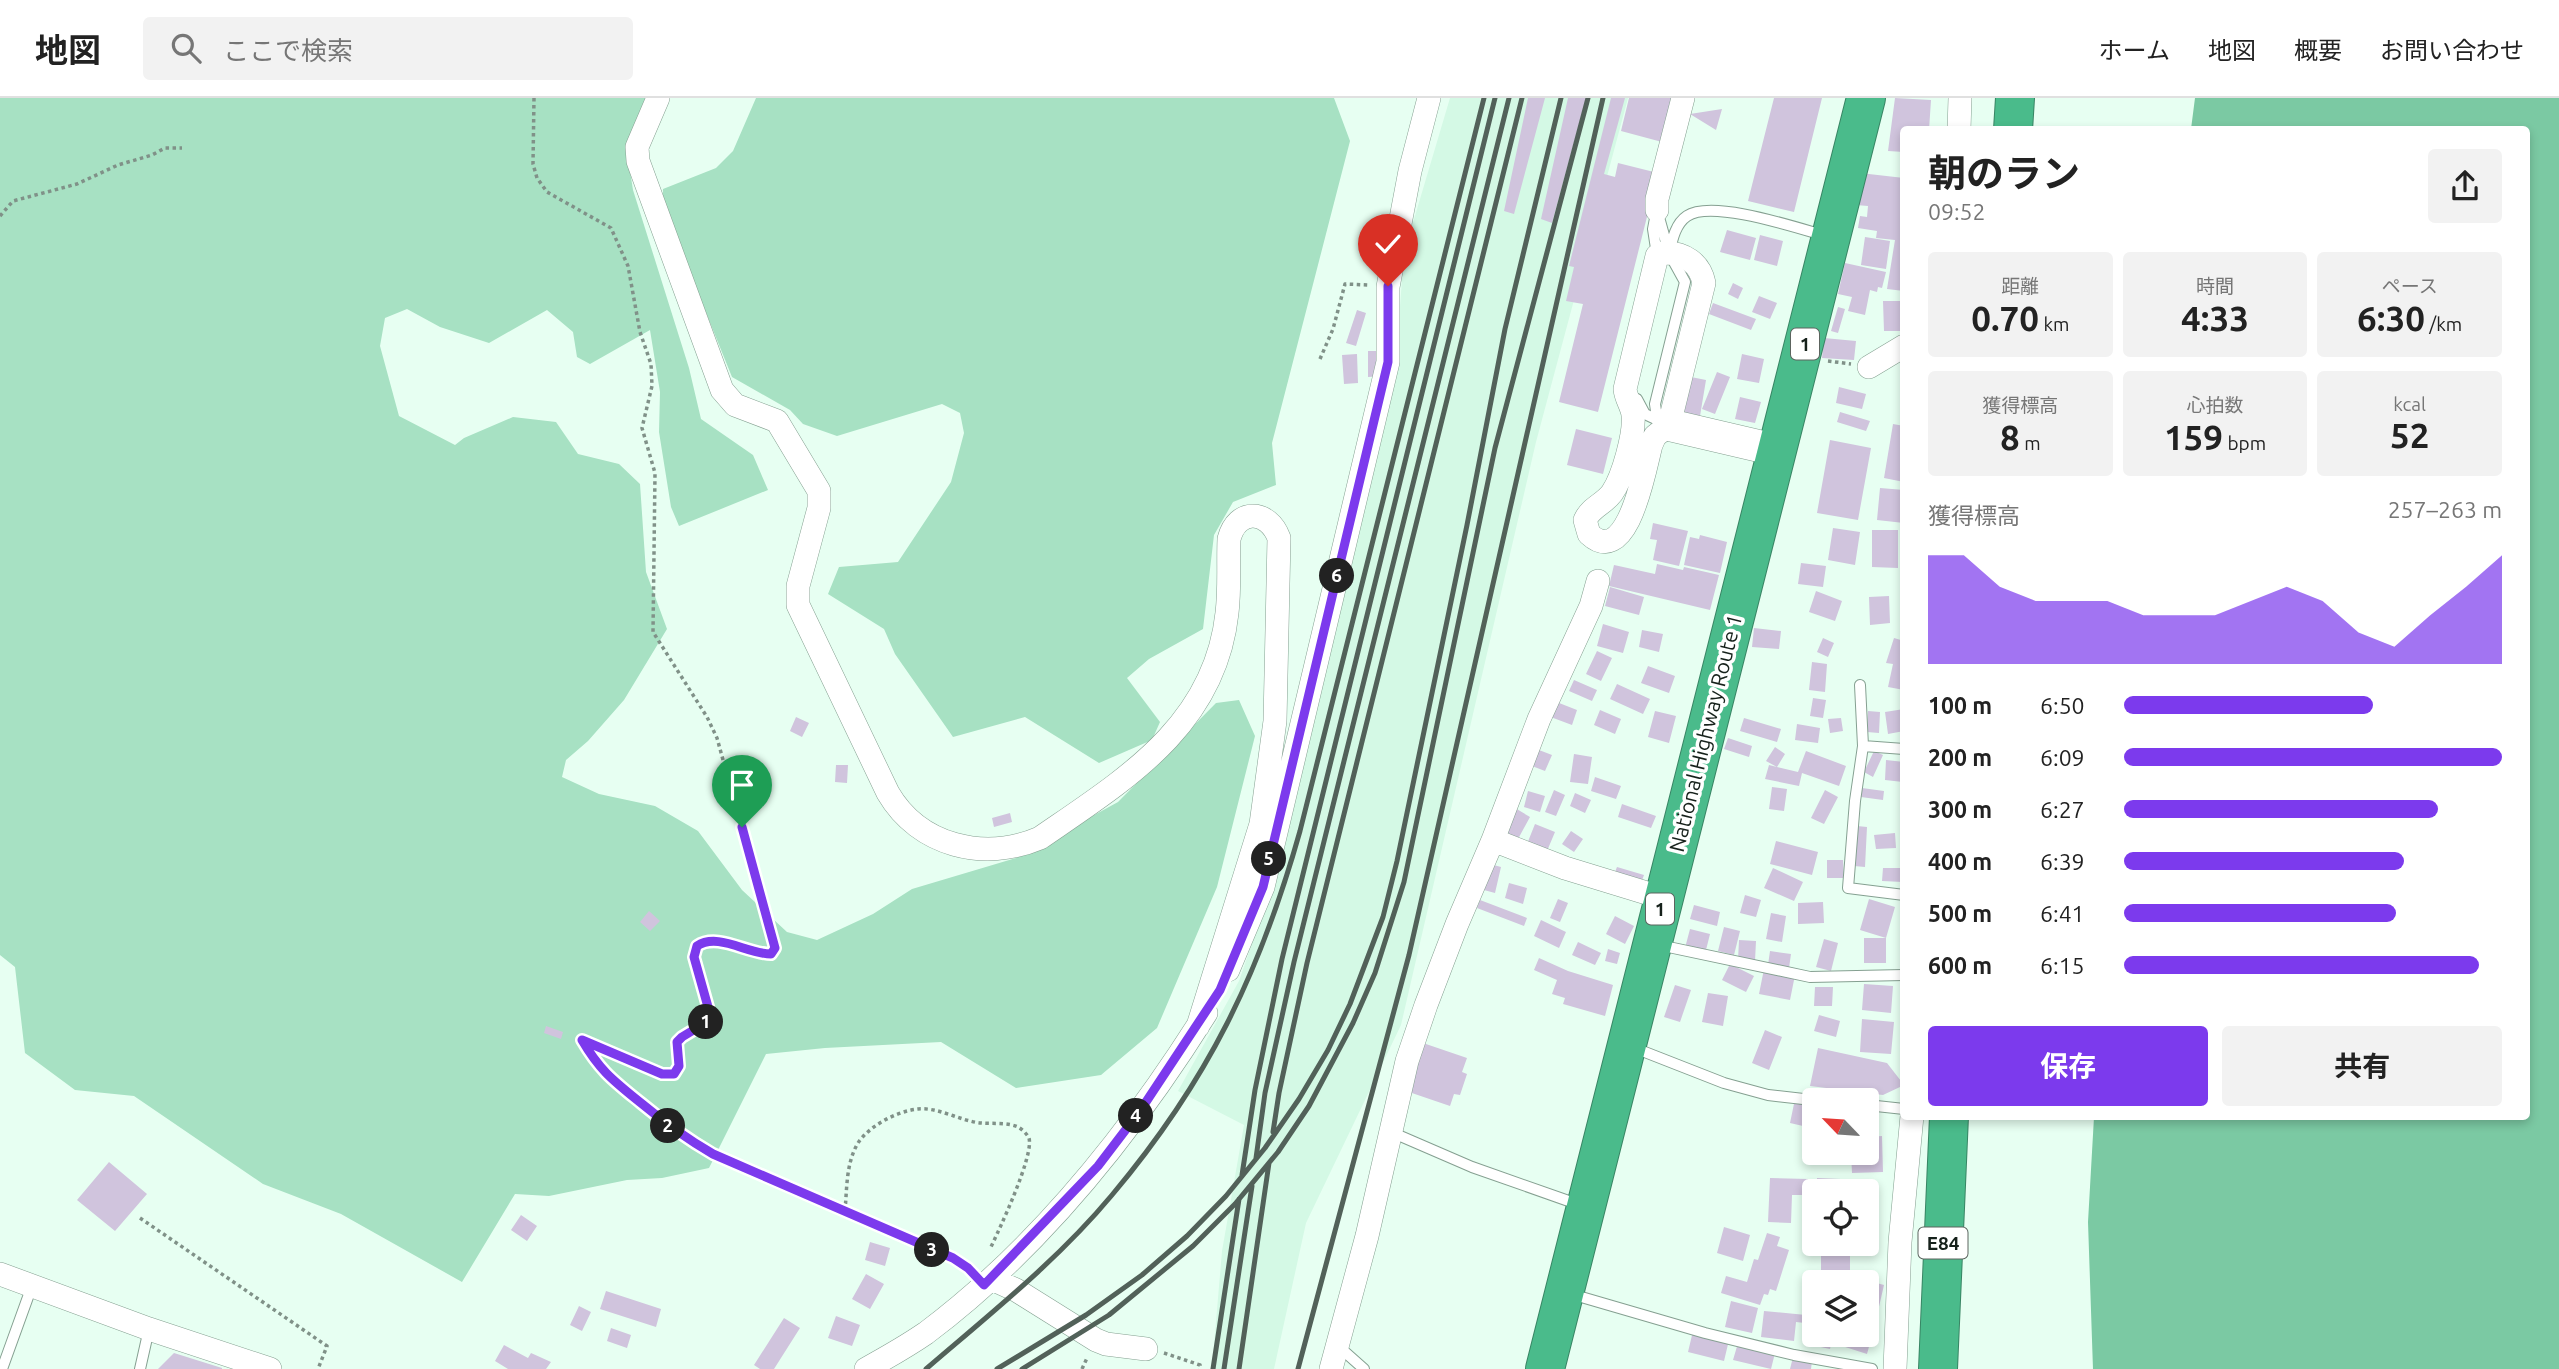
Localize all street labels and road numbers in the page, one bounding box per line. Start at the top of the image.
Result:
road number: 1 [1791,328,1819,360]
street label: National Highway Route 1 [1664,612,1746,854]
road number: 1 [1646,894,1674,924]
road number: E84 [1918,1228,1968,1259]

